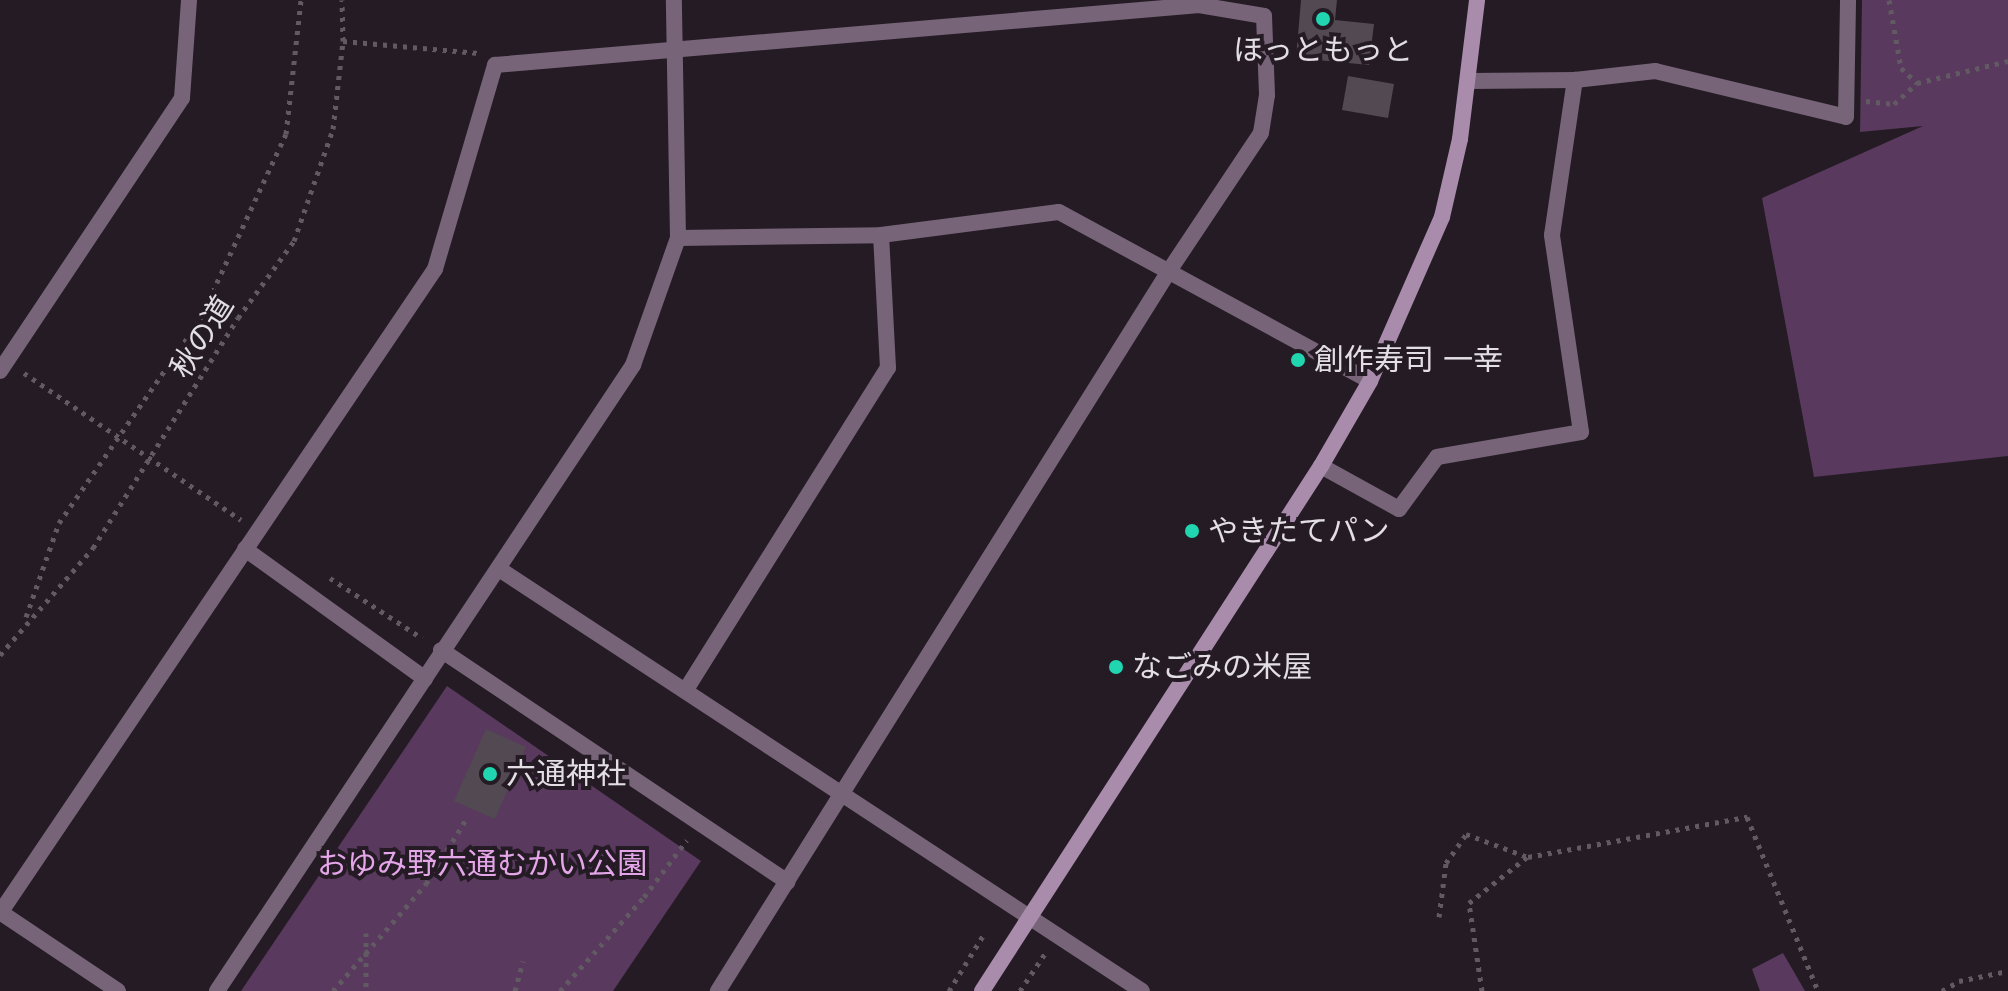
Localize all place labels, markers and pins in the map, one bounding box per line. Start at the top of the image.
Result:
marker: ほっともっと [1314,10,1332,28]
place label: ほっともっと [1233,32,1413,68]
place label: 創作寿司 一幸 [1314,342,1503,378]
marker: 創作寿司 一幸 [1289,351,1307,369]
place label: やきたてパン [1208,513,1388,549]
marker: やきたてパン [1183,522,1201,540]
place label: なごみの米屋 [1132,649,1312,685]
marker: なごみの米屋 [1107,658,1125,676]
place label: 六通神社 [506,756,626,792]
marker: 六通神社 [481,765,499,783]

